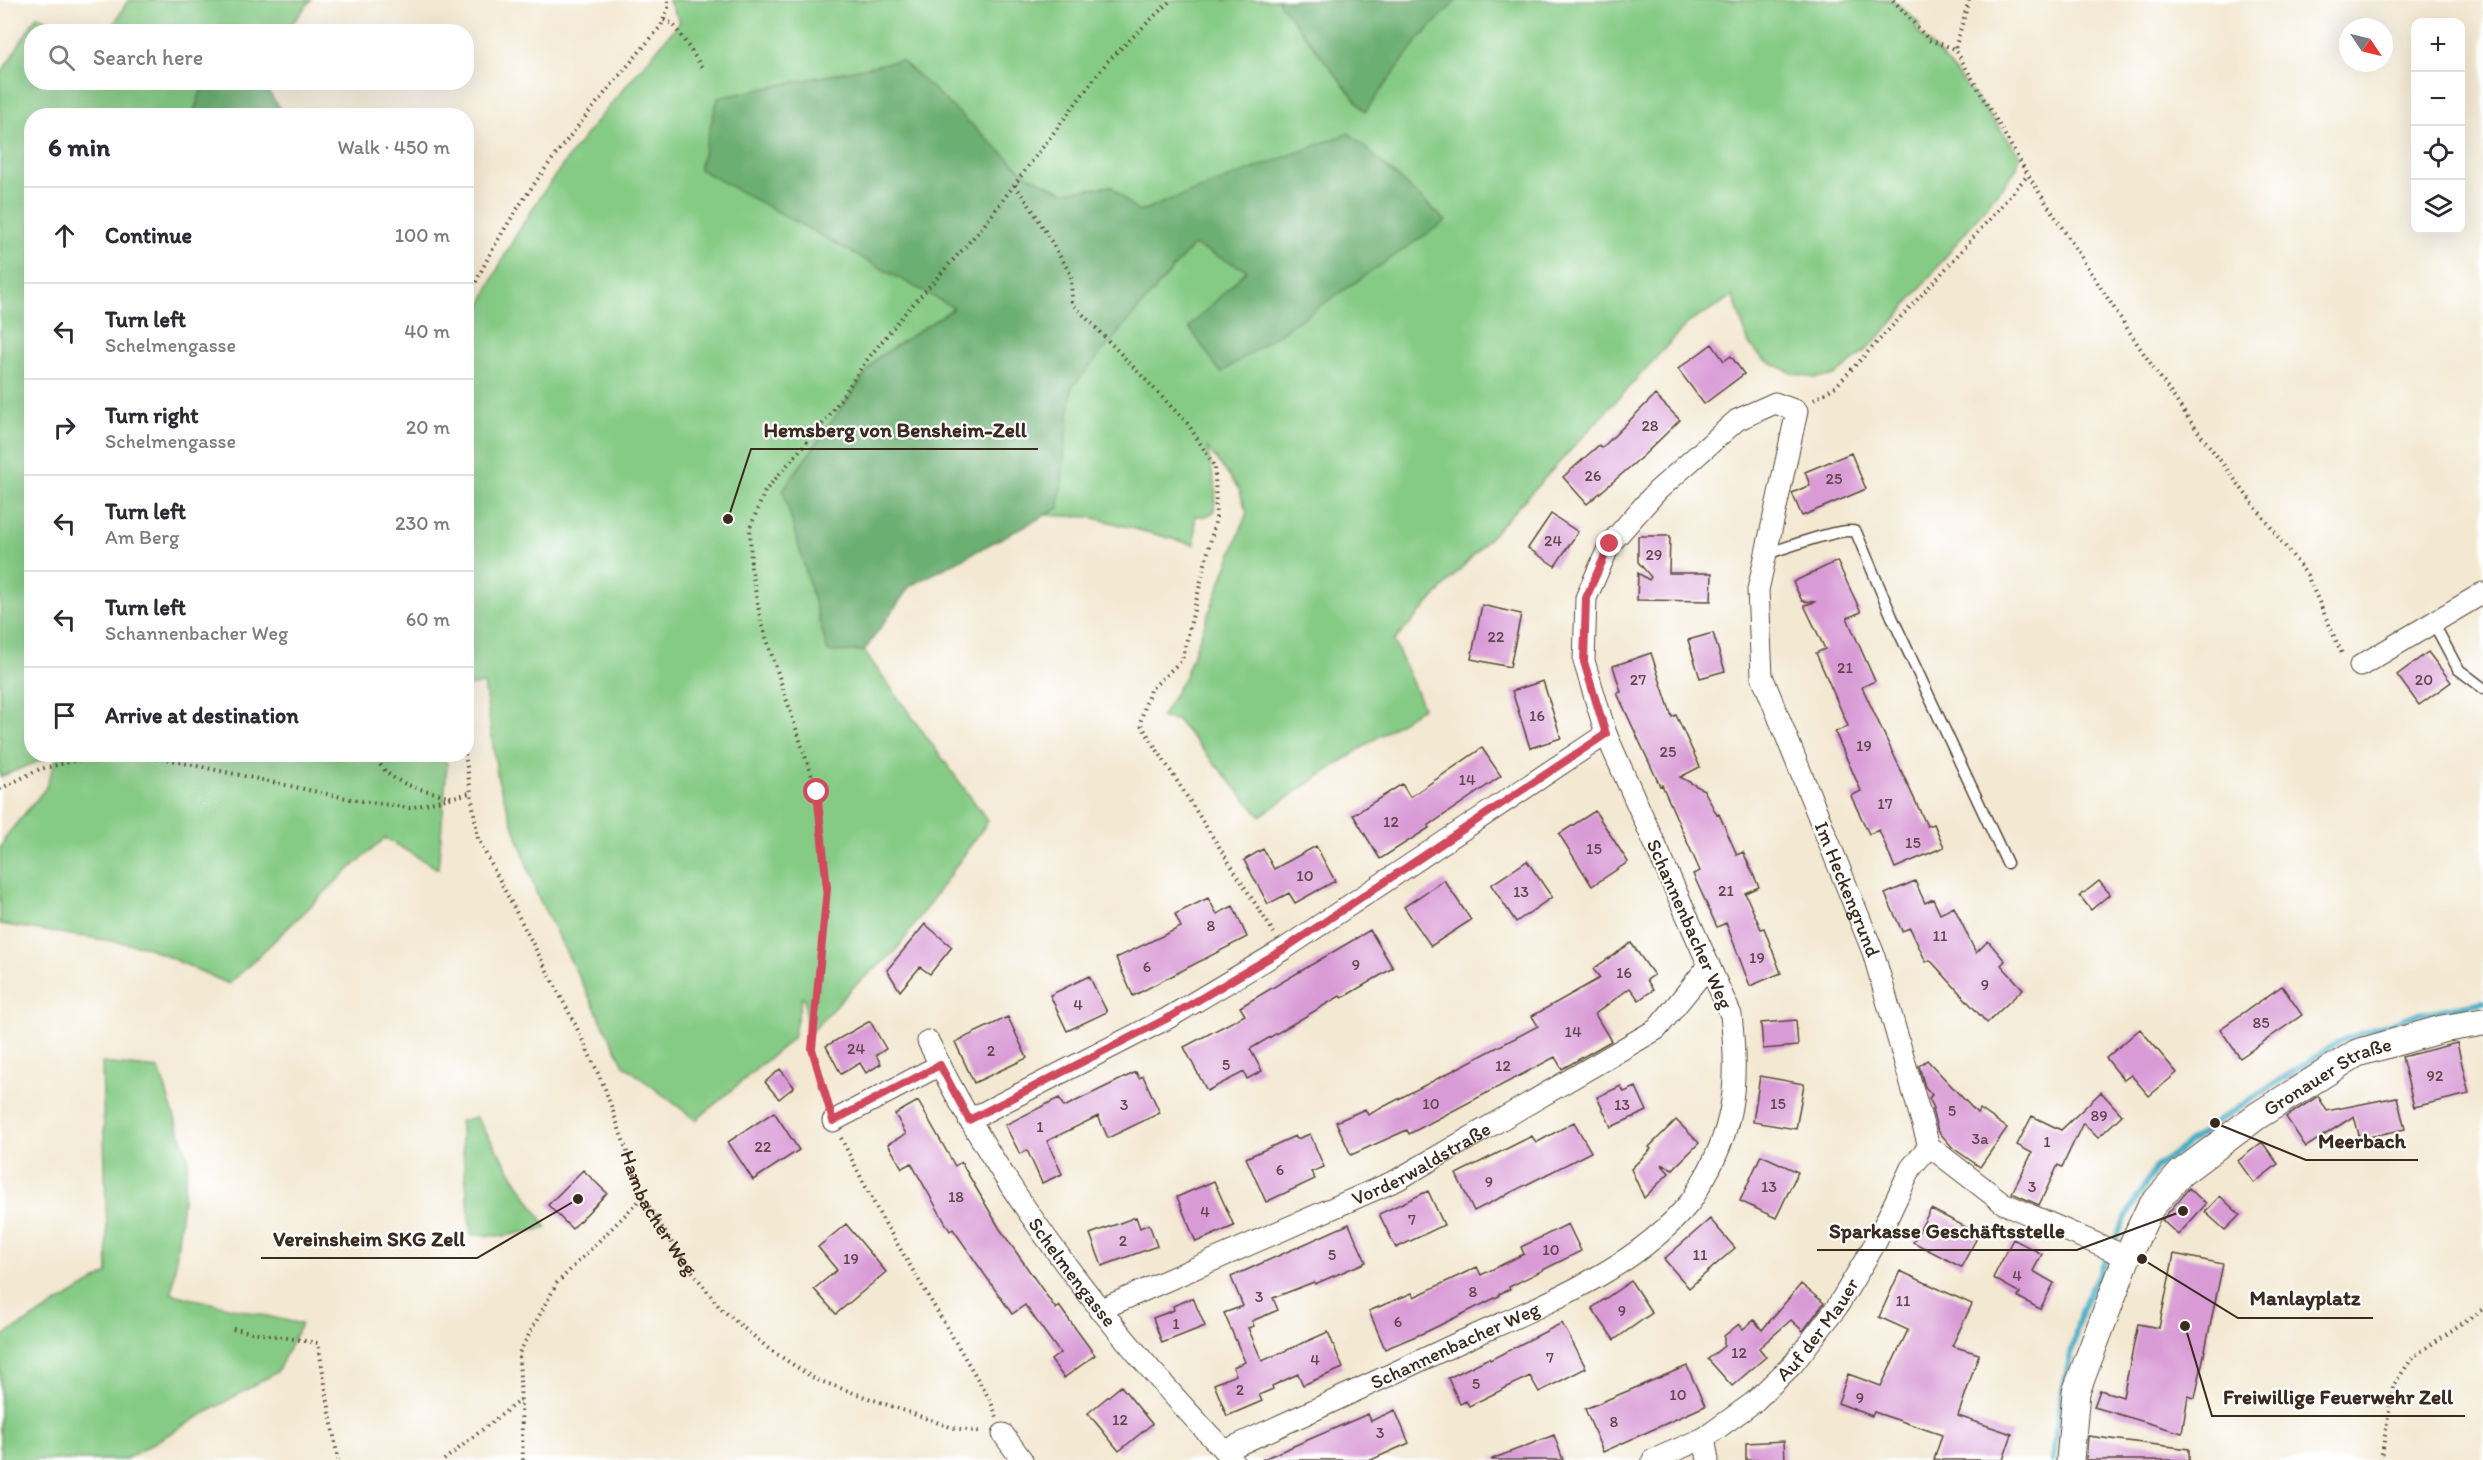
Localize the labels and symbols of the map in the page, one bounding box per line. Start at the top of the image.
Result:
north arrow [2339,18,2393,72]
callout: Hemsberg von Bensheim-Zell [751,410,1038,449]
house number: 28 [1641,416,1659,435]
text: Hemsberg von Bensheim-Zell [763,417,1028,443]
house number: 26 [1585,466,1601,485]
house number: 25 [1826,469,1842,488]
route end [1596,530,1622,556]
house number: 24 [1544,531,1562,550]
house number: 29 [1646,545,1662,564]
house number: 22 [1488,627,1505,646]
house number: 21 [1837,658,1853,677]
house number: 27 [1630,670,1646,689]
house number: 20 [2415,670,2433,689]
house number: 16 [1529,706,1545,725]
house number: 19 [1856,736,1872,755]
house number: 25 [1660,742,1676,761]
house number: 14 [1458,770,1476,789]
route start [803,778,829,804]
house number: 17 [1877,794,1893,813]
house number: 12 [1383,812,1400,831]
street label: Im Heckengrund [1810,818,1886,960]
house number: 15 [1905,833,1921,852]
street label: Schannenbacher Weg [1642,835,1739,1013]
house number: 15 [1586,839,1602,858]
house number: 10 [1296,866,1314,885]
house number: 21 [1718,881,1734,900]
house number: 13 [1513,882,1529,901]
house number: 8 [1207,916,1216,935]
house number: 11 [1933,926,1948,945]
house number: 19 [1749,948,1765,967]
house number: 9 [1352,955,1360,974]
house number: 6 [1143,957,1151,976]
house number: 16 [1616,963,1632,982]
house number: 9 [1981,975,1989,994]
house number: 4 [1073,995,1083,1014]
house number: 85 [2252,1013,2270,1032]
house number: 14 [1564,1022,1582,1041]
street label: Gronauer Straße [2259,1032,2394,1121]
house number: 24 [847,1039,865,1058]
house number: 2 [987,1041,996,1060]
house number: 5 [1222,1055,1230,1074]
house number: 12 [1495,1056,1512,1075]
house number: 92 [2427,1066,2444,1085]
house number: 10 [1422,1094,1440,1113]
house number: 15 [1770,1094,1786,1113]
house number: 3 [1120,1095,1129,1114]
house number: 13 [1614,1095,1630,1114]
house number: 5 [1948,1101,1956,1120]
house number: 89 [2090,1106,2108,1125]
street label: Vorderwaldstraße [1348,1116,1495,1210]
house number: 1 [1036,1117,1044,1136]
callout: Meerbach [2306,1121,2418,1160]
text: Meerbach [2318,1128,2407,1153]
house number: 3a [1971,1129,1989,1148]
house number: 1 [2043,1132,2051,1151]
house number: 22 [755,1137,772,1156]
street label: Hambacher Weg [616,1147,703,1280]
house number: 6 [1276,1160,1284,1179]
house number: 9 [1485,1172,1493,1191]
house number: 13 [1761,1177,1777,1196]
house number: 3 [2028,1177,2037,1196]
house number: 18 [948,1187,964,1206]
house number: 4 [1200,1202,1210,1221]
house number: 7 [1408,1210,1416,1229]
callout: Sparkasse Geschäftsstelle [1817,1211,2077,1250]
street label: Schelmengasse [1023,1213,1122,1332]
text: Sparkasse Geschäftsstelle [1829,1218,2065,1244]
callout: Vereinsheim SKG Zell [261,1219,477,1258]
text: Vereinsheim SKG Zell [273,1226,466,1251]
house number: 2 [1119,1231,1128,1250]
house number: 10 [1542,1240,1560,1259]
house number: 5 [1328,1245,1336,1264]
house number: 11 [1693,1245,1708,1264]
house number: 19 [843,1249,859,1268]
house number: 4 [2012,1266,2022,1285]
street label: Auf der Mauer [1771,1273,1864,1386]
callout: Manlayplatz [2238,1279,2373,1318]
house number: 8 [1469,1282,1478,1301]
text: Manlayplatz [2249,1285,2361,1311]
house number: 3 [1255,1287,1264,1306]
house number: 11 [1896,1291,1911,1310]
street label: Schannenbacher Weg [1366,1296,1544,1394]
house number: 9 [1618,1301,1626,1320]
house number: 6 [1394,1312,1402,1331]
house number: 1 [1172,1314,1180,1333]
house number: 12 [1731,1343,1748,1362]
house number: 7 [1546,1348,1554,1367]
house number: 4 [1310,1350,1320,1369]
house number: 5 [1472,1374,1480,1393]
callout: Freiwillige Feuerwehr Zell [2212,1377,2465,1416]
house number: 2 [1236,1380,1245,1399]
text: Freiwillige Feuerwehr Zell [2223,1384,2454,1410]
house number: 10 [1669,1385,1687,1404]
house number: 9 [1856,1388,1864,1407]
house number: 12 [1112,1410,1129,1429]
house number: 8 [1610,1412,1619,1431]
house number: 3 [1376,1423,1385,1442]

